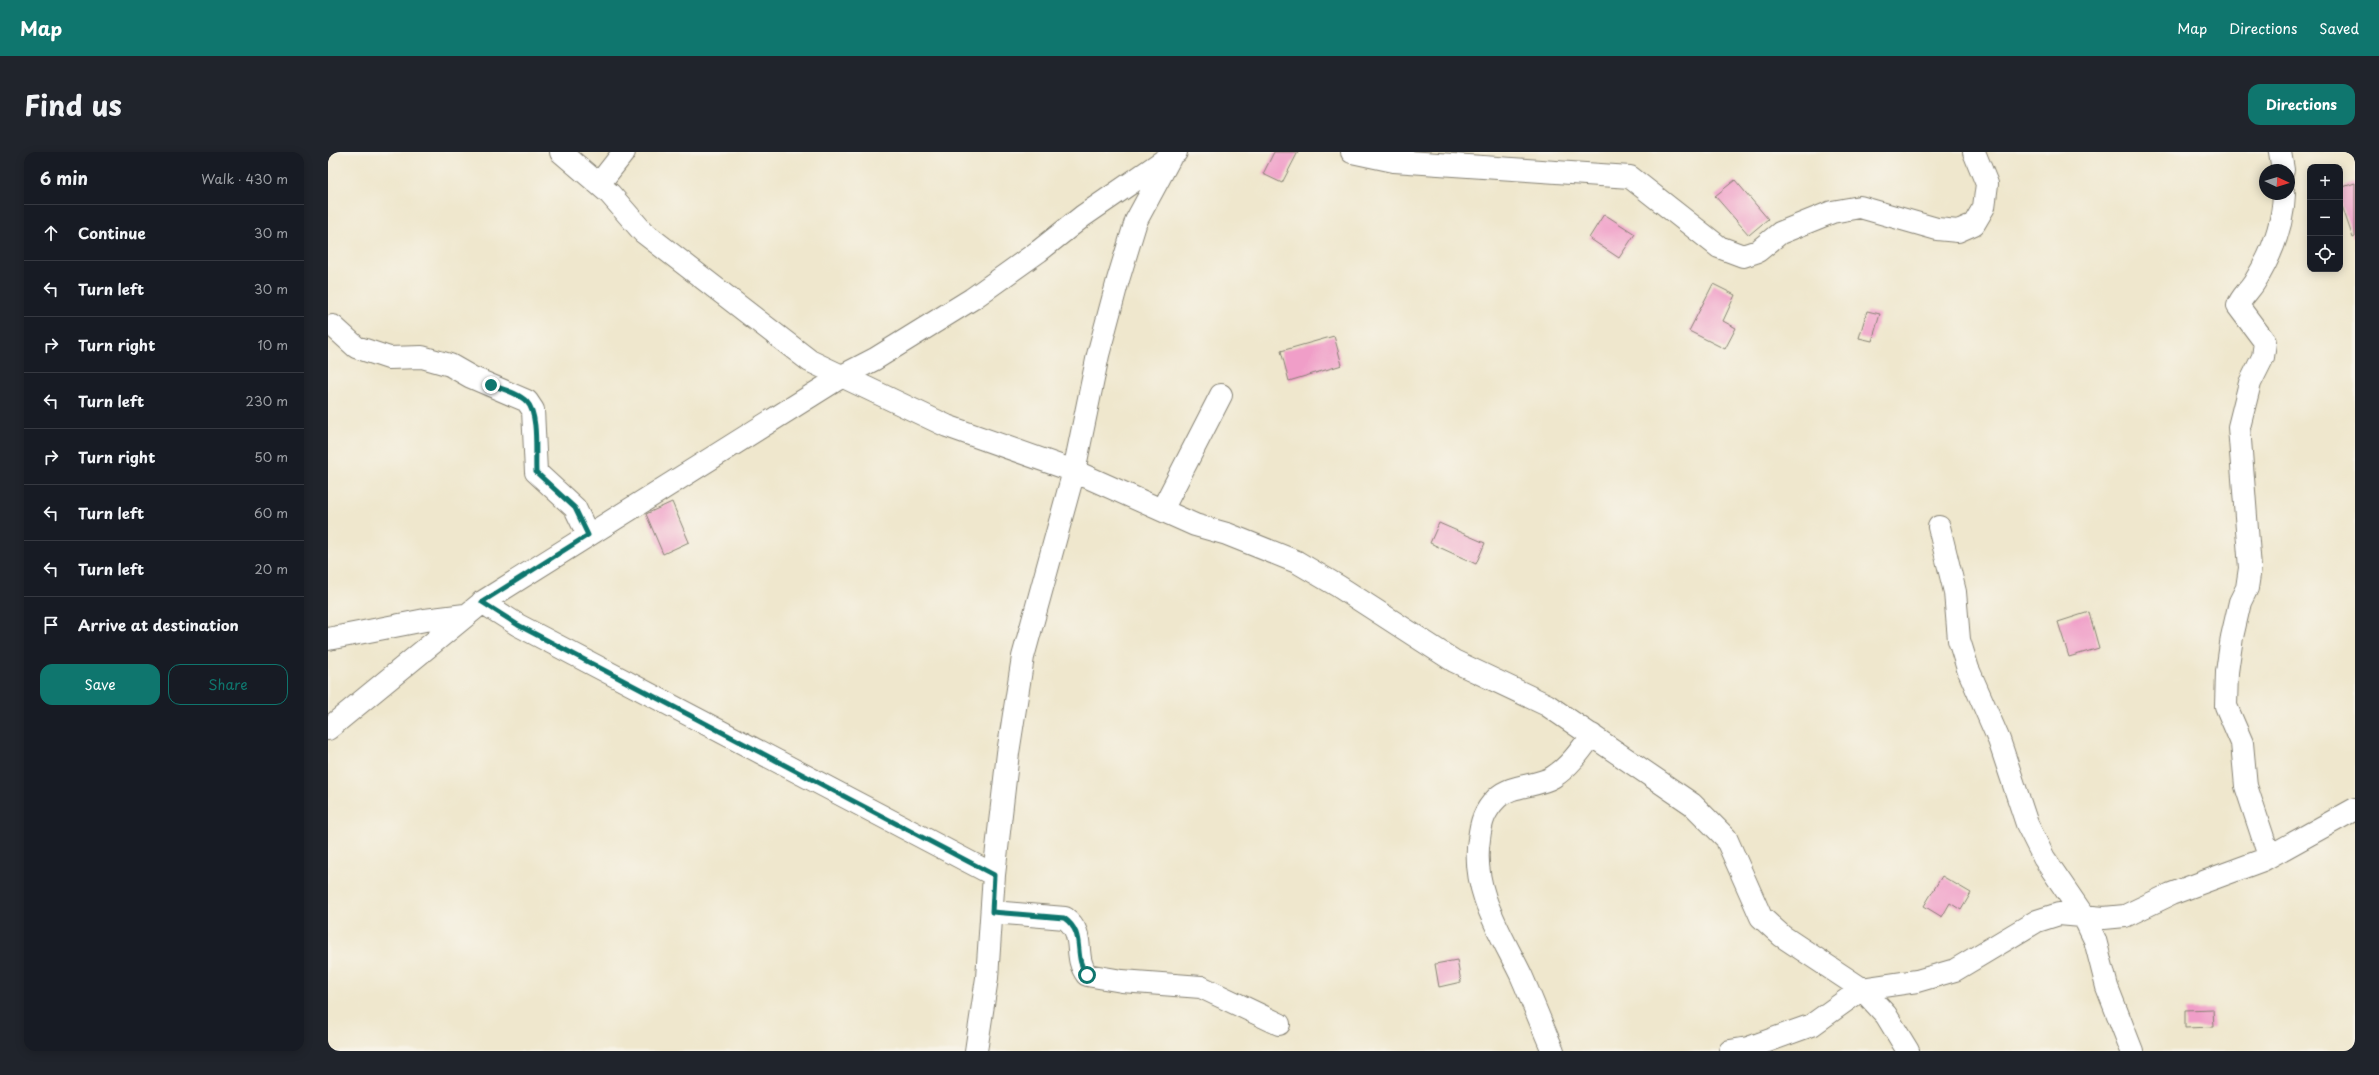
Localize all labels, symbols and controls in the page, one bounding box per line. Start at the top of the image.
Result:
text: Map [20,14,62,42]
text: Map [2177,18,2207,39]
text: Directions [2229,18,2297,39]
text: Saved [2319,18,2359,39]
text: Find us [24,83,122,126]
button: Directions [2248,84,2355,125]
north arrow [2259,164,2295,200]
map controls [2307,164,2343,272]
button: + [2307,164,2343,200]
text: 6 min [40,165,88,191]
text: Walk · 430 m [201,169,288,188]
button: − [2307,200,2343,236]
text: Continue [78,221,146,244]
icon: ahead [40,222,62,244]
text: 30 m [254,223,288,242]
button: locate [2307,236,2343,272]
text: Turn left [78,277,144,300]
icon: left [40,278,62,300]
text: 30 m [254,279,288,298]
text: Turn right [78,333,155,356]
icon: right [40,334,62,356]
text: 10 m [258,335,288,354]
route end [482,376,500,394]
text: Turn left [78,389,144,412]
icon: left [40,390,62,412]
text: 230 m [246,391,288,410]
text: Turn right [78,445,155,468]
icon: right [40,446,62,468]
text: 50 m [254,447,288,466]
text: Turn left [78,501,144,524]
icon: left [40,502,62,524]
text: 60 m [254,503,288,522]
text: Turn left [78,557,144,580]
icon: left [40,558,62,580]
text: 20 m [254,559,288,578]
text: Arrive at destination [78,613,239,636]
icon: arrive [40,614,62,636]
button: Save [40,664,160,705]
button: Share [168,664,288,705]
route start [1078,966,1096,984]

